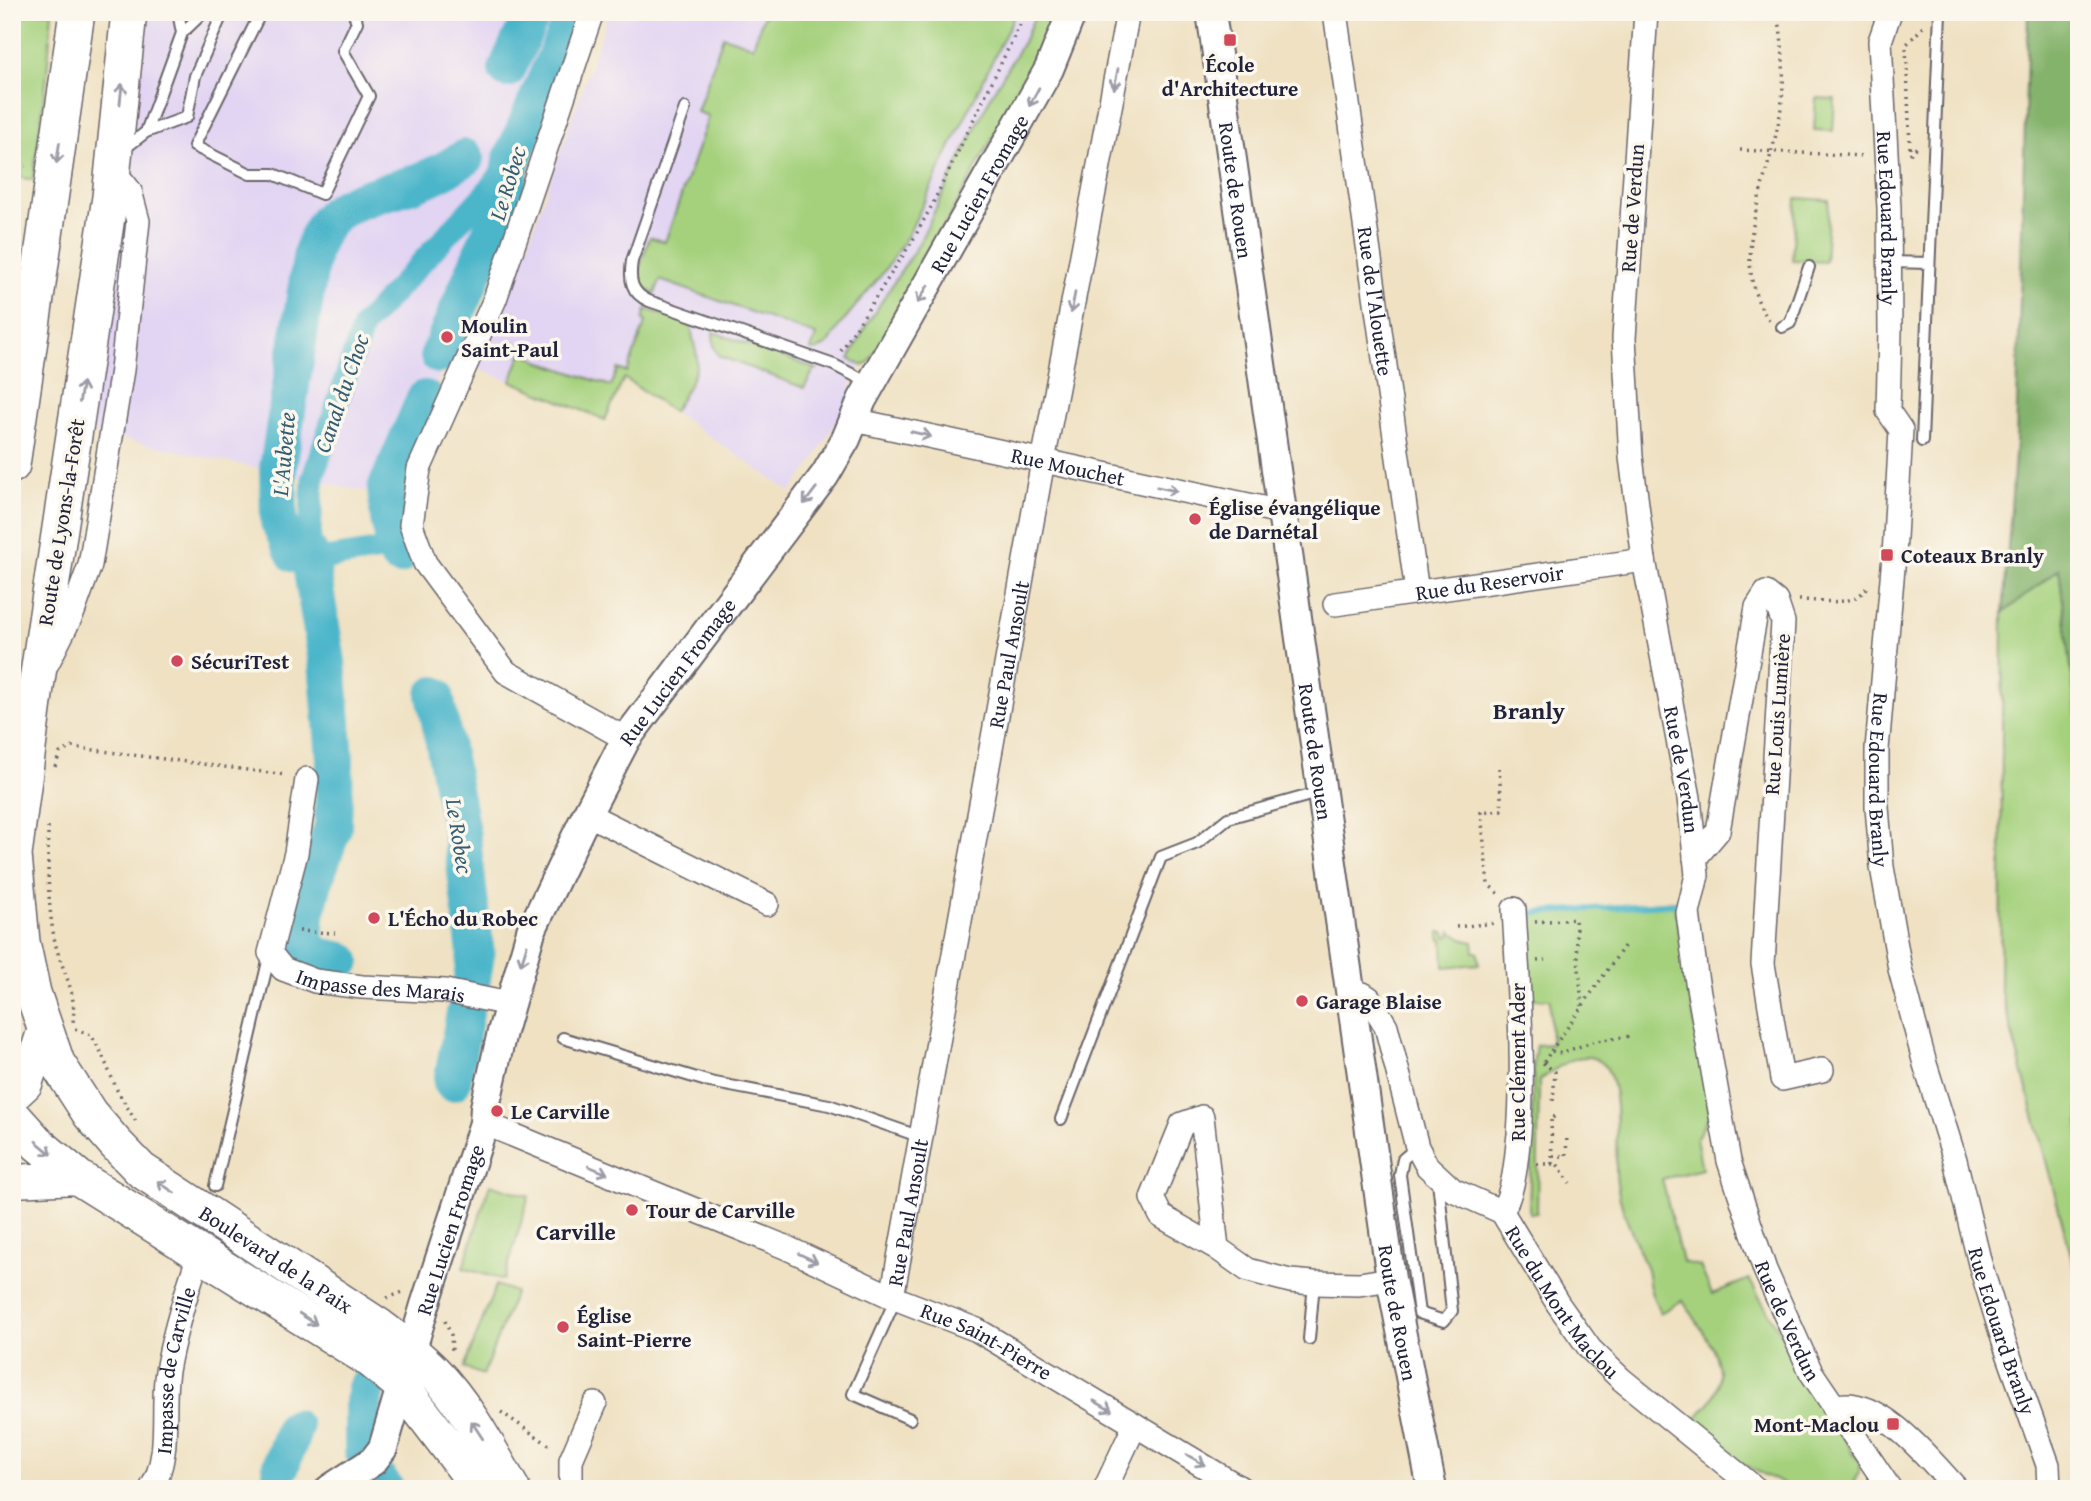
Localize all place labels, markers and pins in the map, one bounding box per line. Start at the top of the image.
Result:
marker: École d'Architecture [1222,32,1238,48]
place label: École d'Architecture [1162,49,1298,104]
place label: Moulin Saint-Paul [461,310,559,365]
marker: Moulin Saint-Paul [439,329,455,345]
place label: Église évangélique de Darnétal [1209,492,1381,547]
marker: Église évangélique de Darnétal [1187,511,1203,527]
place label: Coteaux Branly [1901,540,2044,571]
marker: Coteaux Branly [1879,547,1895,563]
place label: SécuriTest [191,646,289,677]
marker: SécuriTest [169,653,185,669]
place label: L'Écho du Robec [388,903,538,934]
marker: L'Écho du Robec [366,910,382,926]
place label: Garage Blaise [1316,986,1442,1017]
marker: Garage Blaise [1294,993,1310,1009]
place label: Le Carville [511,1096,610,1127]
marker: Le Carville [489,1103,505,1119]
place label: Tour de Carville [646,1195,795,1226]
marker: Tour de Carville [624,1202,640,1218]
place label: Église Saint-Pierre [577,1300,692,1355]
marker: Église Saint-Pierre [555,1319,571,1335]
place label: Mont-Maclou [1754,1409,1879,1440]
marker: Mont-Maclou [1885,1416,1901,1432]

